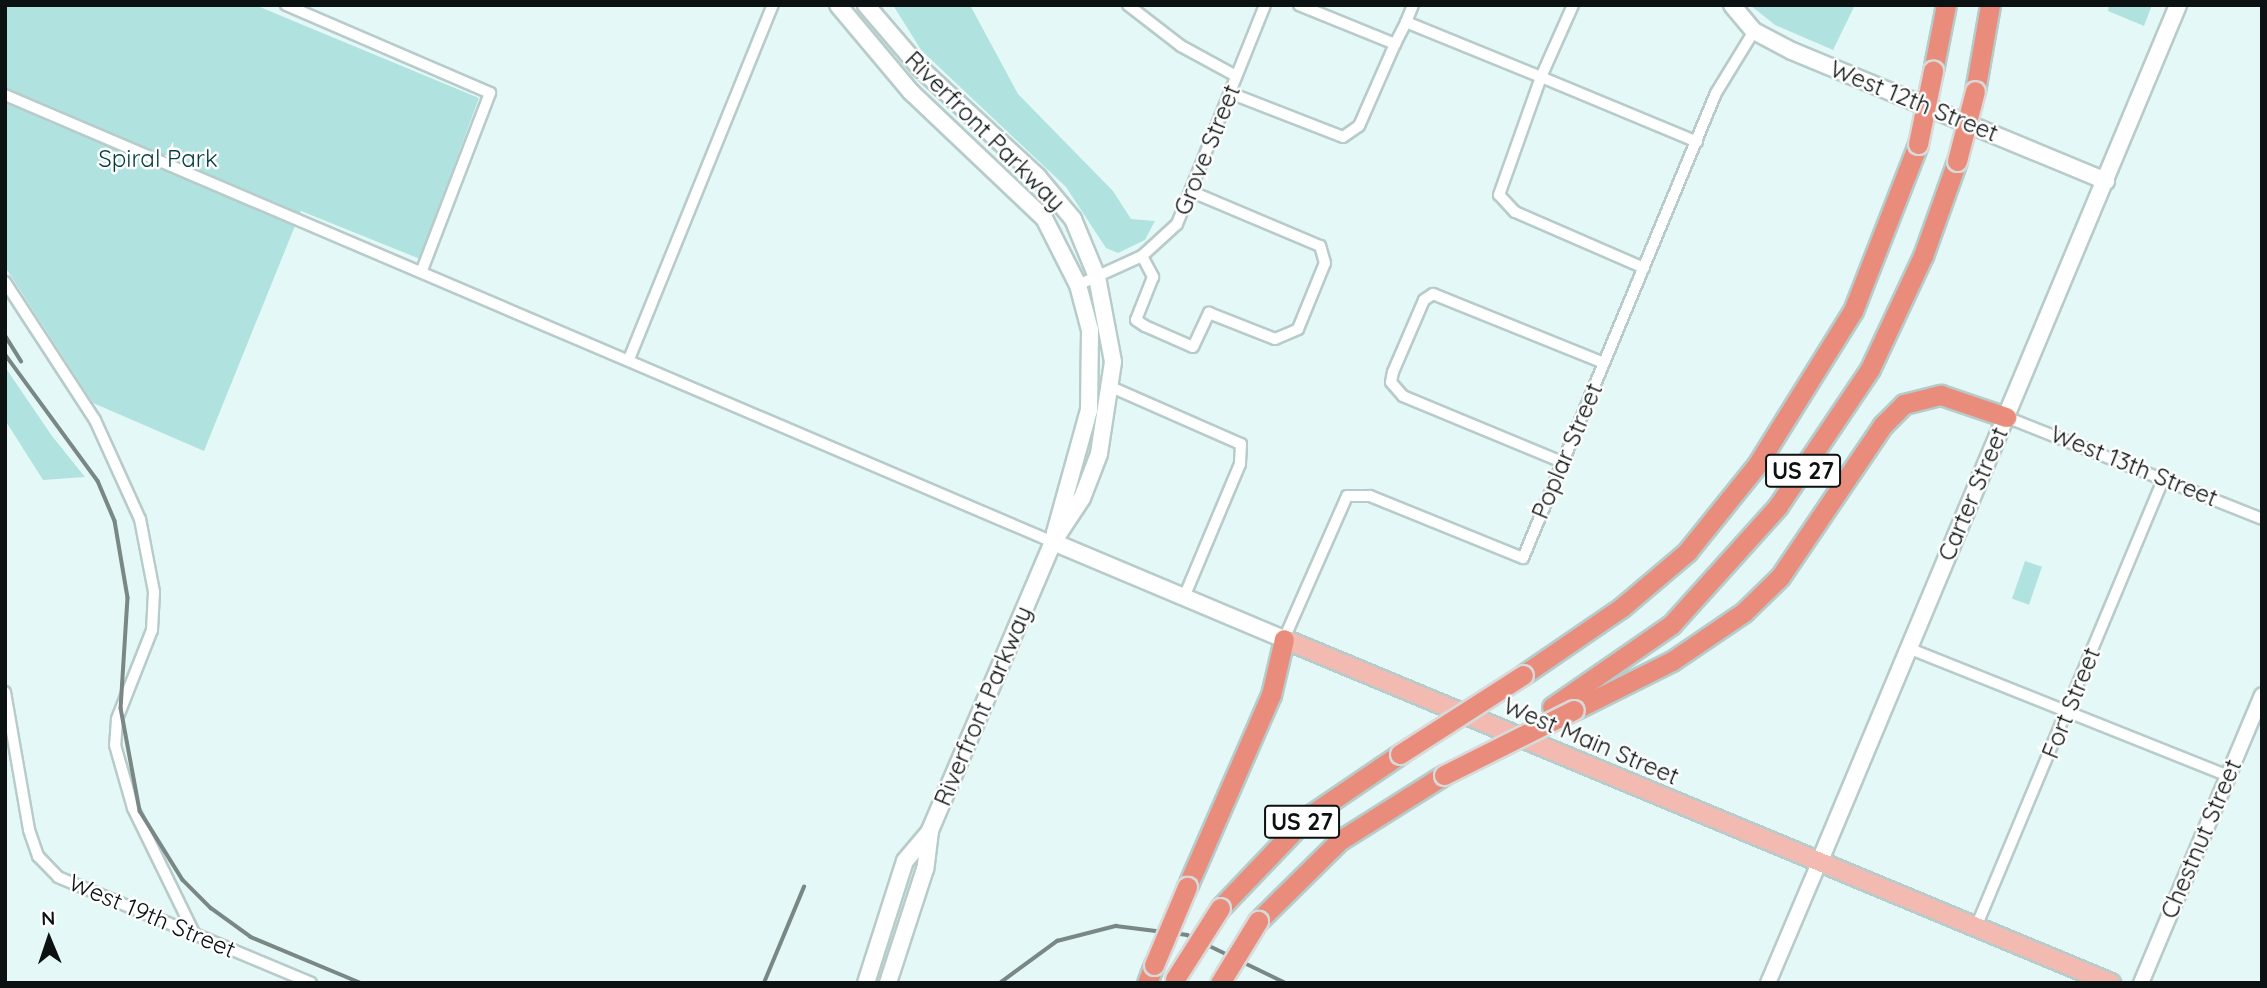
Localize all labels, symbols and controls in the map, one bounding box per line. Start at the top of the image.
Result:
street label: Riverfront Parkway [899,45,1071,217]
street label: West 12th Street [1826,54,2002,148]
street label: Grove Street [1168,81,1246,219]
park label: Spiral Park [98,145,218,173]
street label: Poplar Street [1526,379,1608,523]
street label: West 13th Street [2046,419,2222,513]
street label: Carter Street [1932,423,2014,565]
road number: US 27 [1764,452,1842,491]
street label: Riverfront Parkway [928,602,1038,810]
street label: Fort Street [2036,643,2106,763]
street label: West Main Street [1499,691,1683,791]
street label: Chestnut Street [2155,755,2247,923]
road number: US 27 [1264,802,1340,842]
street label: West 19th Street [64,868,240,964]
north arrow [14,904,84,974]
text: N [41,906,56,930]

